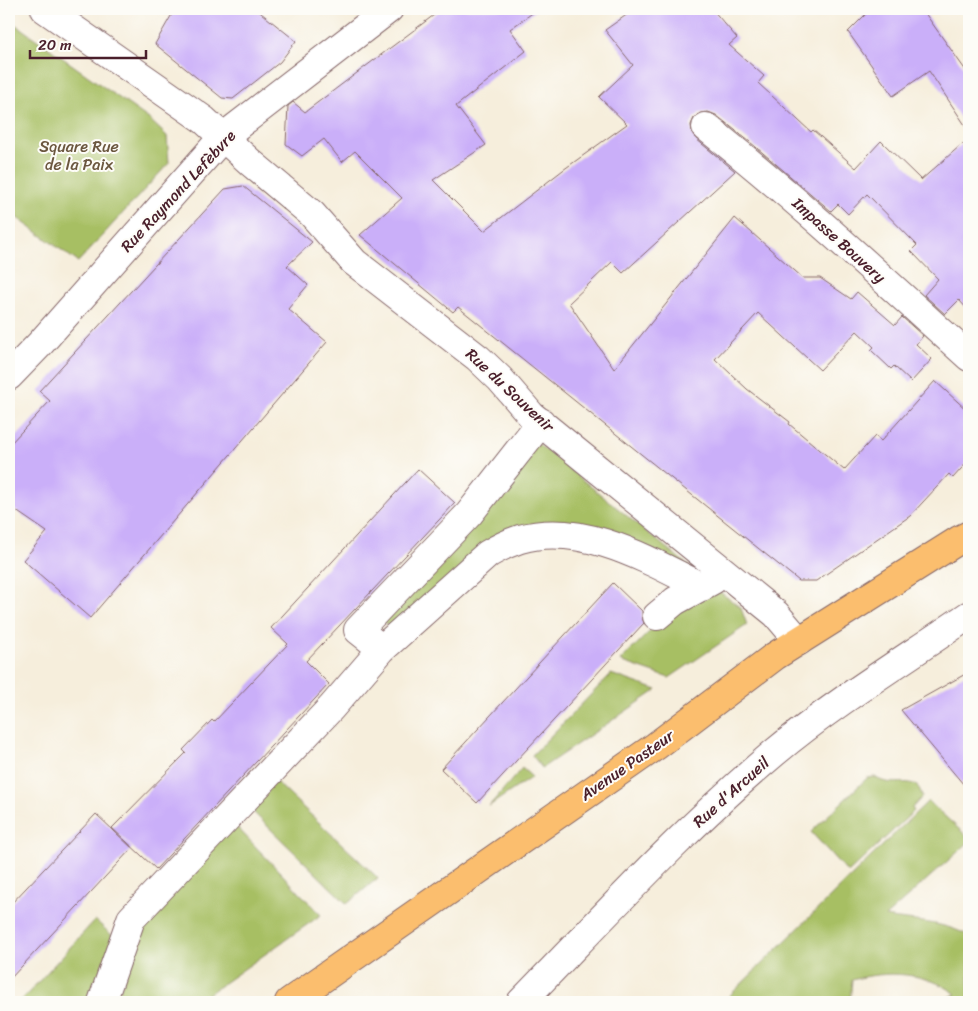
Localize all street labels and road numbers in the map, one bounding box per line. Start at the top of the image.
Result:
street label: Rue Raymond Lefèbvre [113,123,243,259]
street label: Impasse Bouvery [785,189,893,291]
street label: Rue du Souvenir [459,341,562,440]
street label: Avenue Pasteur [573,721,682,809]
street label: Rue d'Arcueil [686,749,777,835]

